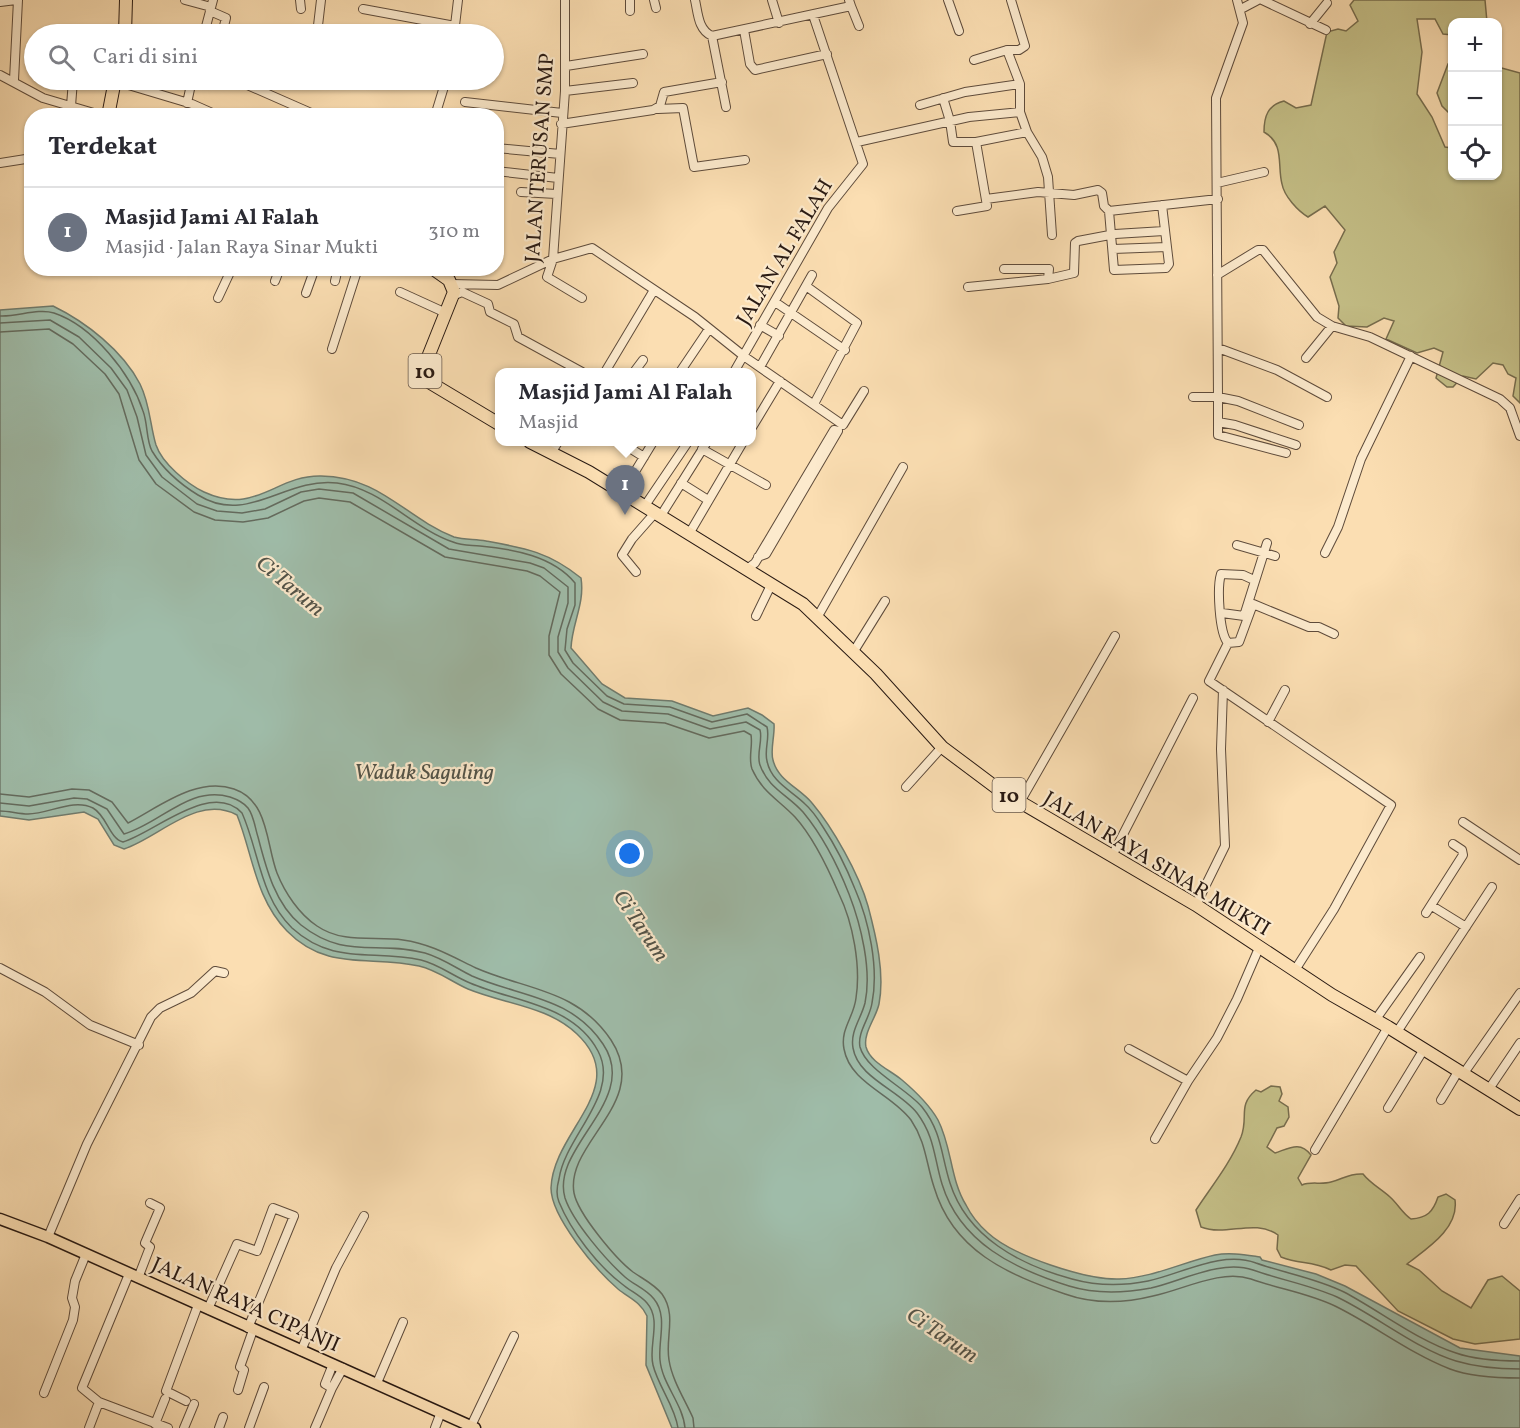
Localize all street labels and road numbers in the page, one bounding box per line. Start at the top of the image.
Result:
street label: JALAN TERUSAN SMP [519,52,562,264]
street label: JALAN AL FALAH [730,174,841,332]
road number: 10 [408,354,442,388]
road number: 10 [992,778,1026,812]
street label: JALAN RAYA SINAR MUKTI [1037,785,1275,944]
street label: JALAN RAYA CIPANJI [147,1251,344,1360]

